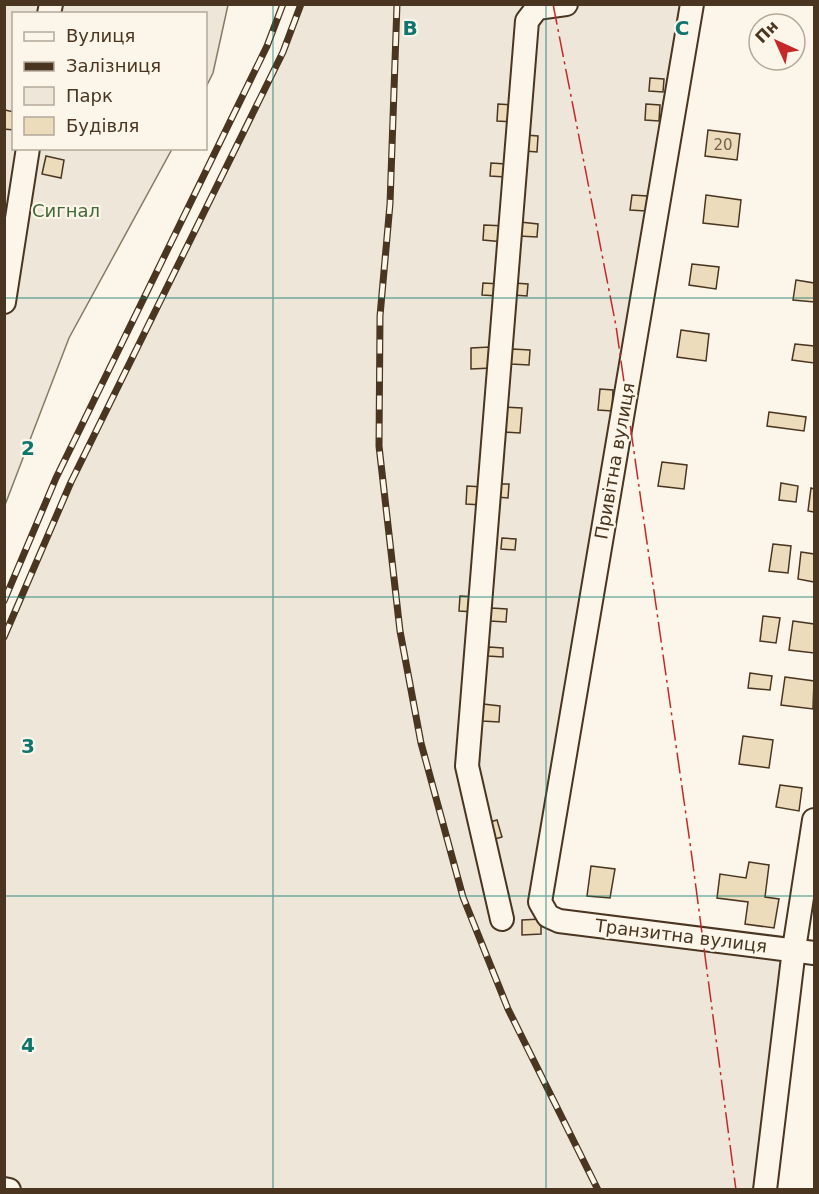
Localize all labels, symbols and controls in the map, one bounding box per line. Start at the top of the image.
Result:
legend [12,12,207,150]
north arrow [747,12,807,72]
text: B [402,16,418,40]
text: C [675,16,689,40]
text: Пн [751,16,782,47]
text: Вулиця [66,25,135,46]
text: Залізниця [66,55,161,76]
text: Парк [66,85,113,106]
text: Будівля [66,115,139,136]
house number: 20 [713,136,733,154]
park label: Сигнал [32,200,100,221]
street label: Привітна вулиця [590,381,639,541]
text: 2 [21,436,35,460]
text: 3 [21,734,35,758]
street label: Транзитна вулиця [593,914,768,956]
text: 4 [21,1033,35,1057]

